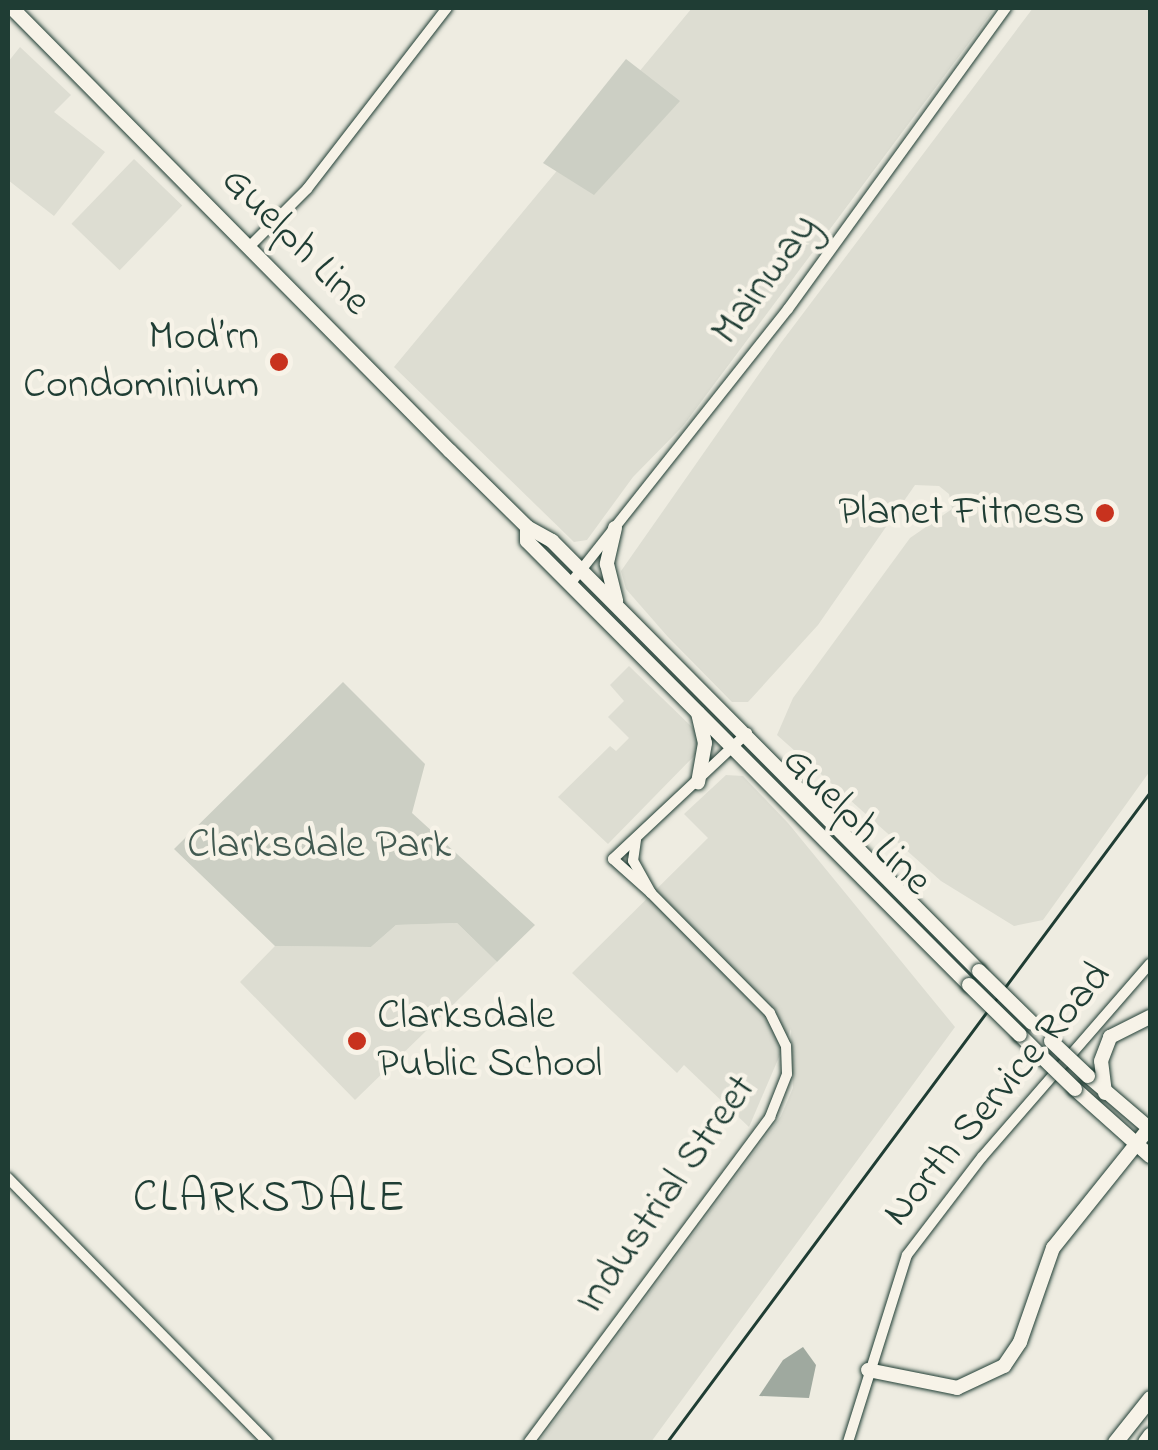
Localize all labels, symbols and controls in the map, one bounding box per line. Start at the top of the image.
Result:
street label: Guelph Line [210,157,380,327]
street label: Mainway [702,205,830,355]
place label: Mod’rn Condominium [23,313,259,412]
marker: Mod’rn Condominium [268,351,290,373]
place label: Planet Fitness [838,488,1085,538]
marker: Planet Fitness [1094,502,1116,524]
street label: Guelph Line [771,737,941,907]
park label: Clarksdale Park [187,821,451,871]
street label: North Service Road [873,953,1123,1237]
place label: Clarksdale Public School [377,992,602,1090]
marker: Clarksdale Public School [346,1030,368,1052]
street label: Industrial Street [566,1066,768,1324]
district label: CLARKSDALE [133,1173,407,1227]

